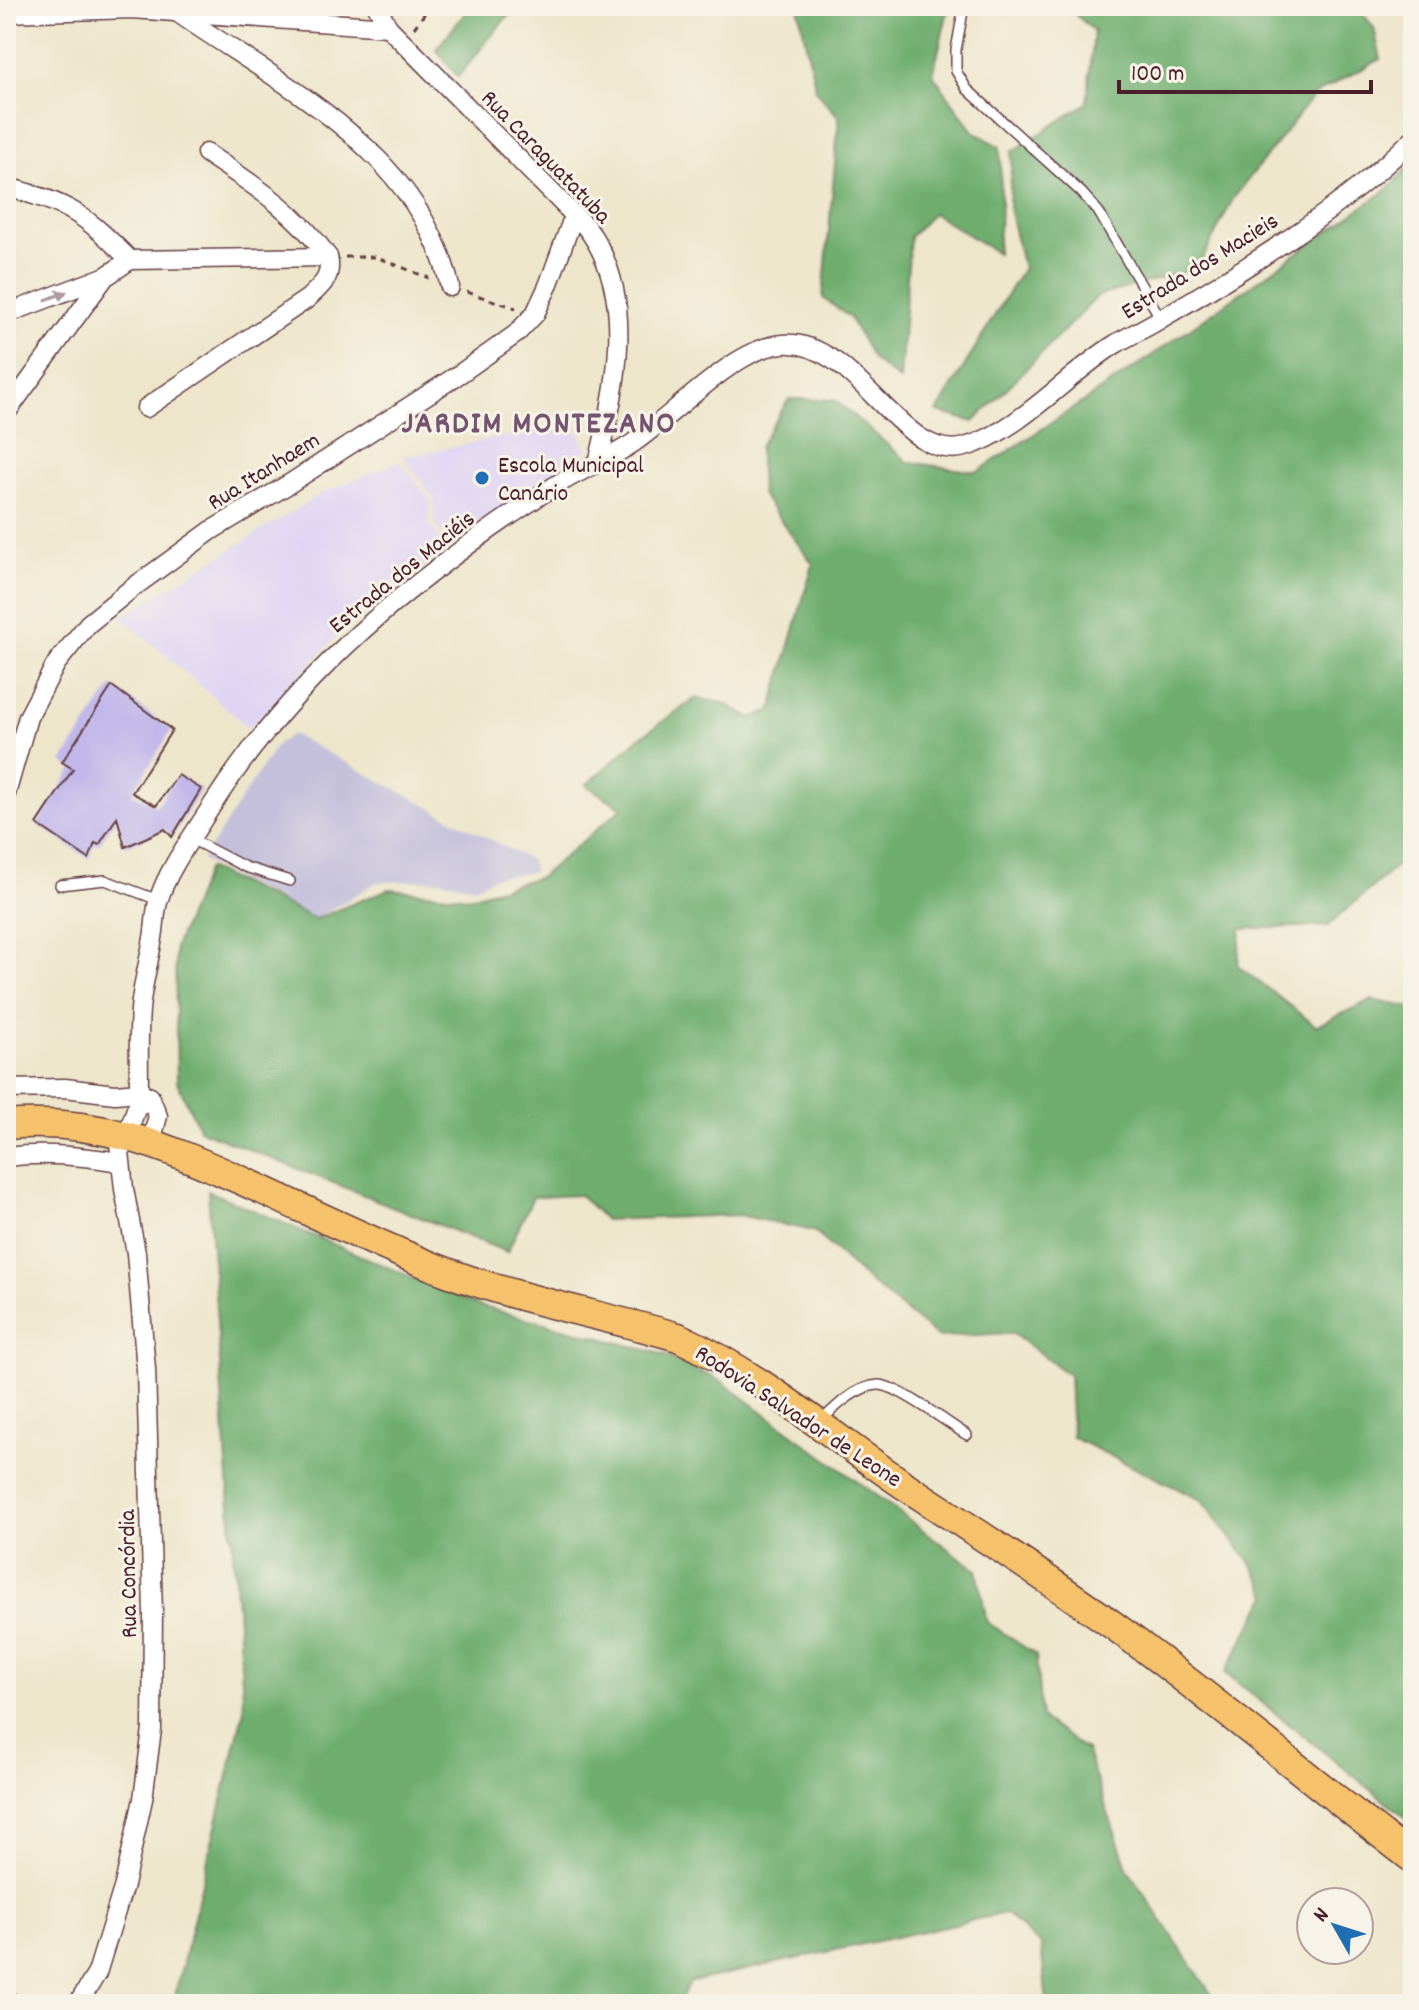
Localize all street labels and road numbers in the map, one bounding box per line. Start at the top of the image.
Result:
street label: Rua Caraguatatuba [472,83,618,233]
street label: Estrada dos Macieis [1115,205,1286,330]
street label: Rua Itanhaem [202,425,327,521]
street label: Estrada dos Maciéis [322,504,483,643]
street label: Rodovia Salvador de Leone [687,1338,908,1497]
street label: Rua Concórdia [112,1509,148,1639]

